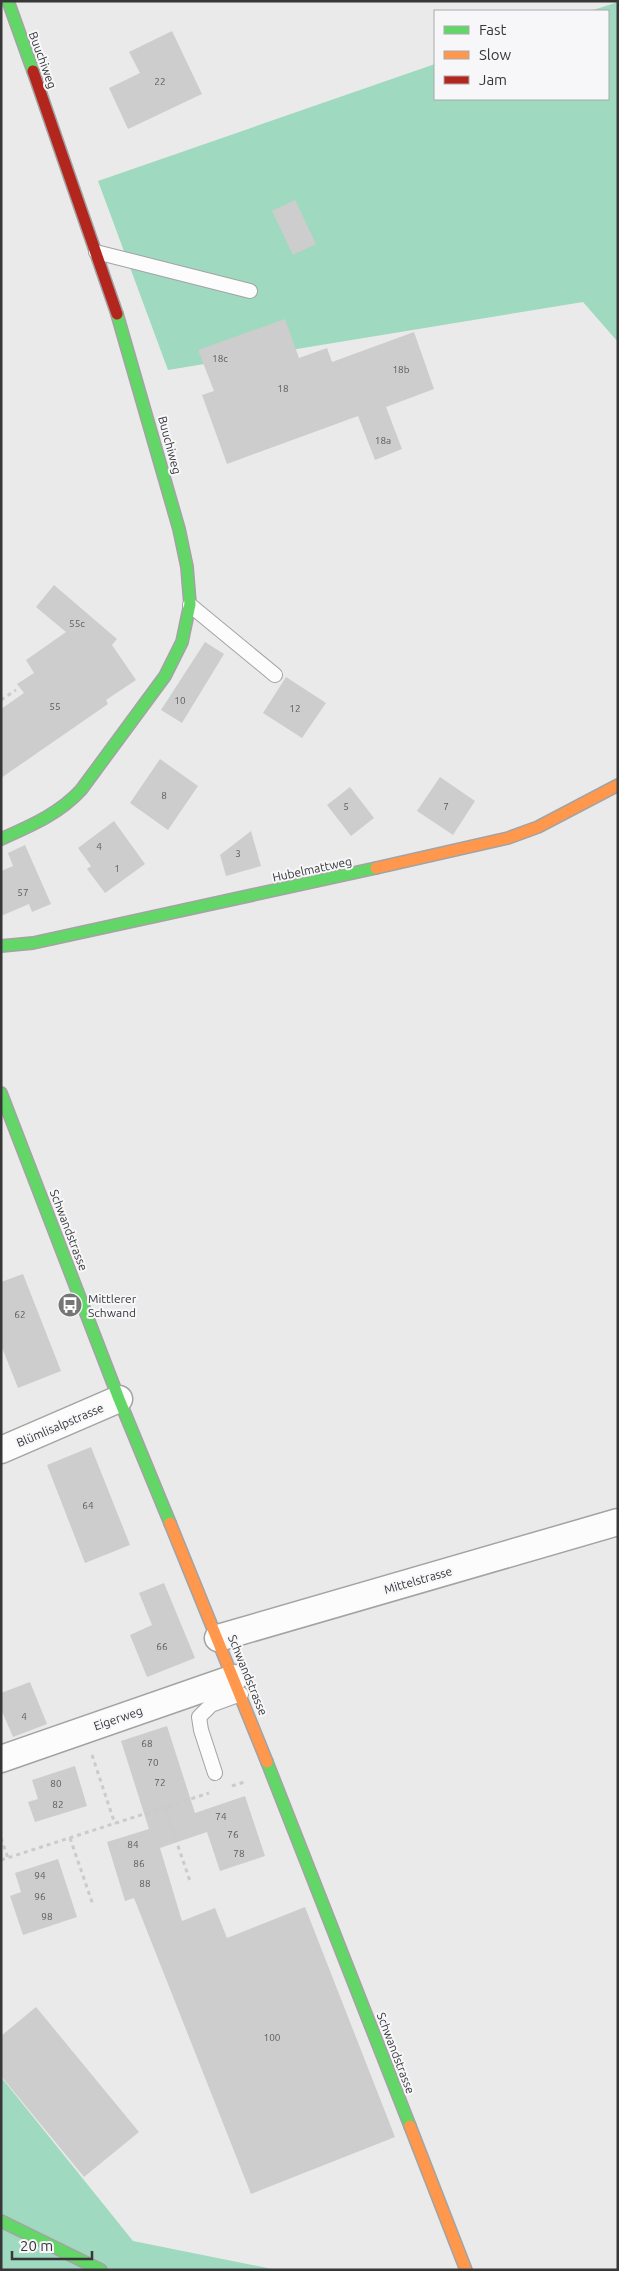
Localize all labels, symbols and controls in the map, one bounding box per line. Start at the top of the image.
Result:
legend [434,10,609,100]
text: Fast [479,21,507,38]
street label: Buuchiweg [27,30,59,90]
text: Slow [479,46,512,63]
text: Jam [479,71,507,88]
house number: 22 [154,76,166,87]
house number: 18c [212,353,228,364]
house number: 18b [392,364,410,375]
house number: 18 [277,383,289,394]
street label: Buuchiweg [156,415,184,475]
house number: 18a [375,435,391,446]
house number: 55c [69,618,85,629]
house number: 10 [174,695,186,706]
house number: 55 [49,701,61,712]
house number: 12 [289,703,301,714]
house number: 8 [161,790,167,801]
house number: 5 [343,801,349,812]
house number: 7 [443,801,449,812]
house number: 4 [96,841,102,852]
house number: 3 [235,848,241,859]
street label: Hubelmattweg [271,854,353,884]
house number: 1 [114,863,120,874]
house number: 57 [17,887,29,898]
street label: Schwandstrasse [48,1188,90,1272]
bus stop icon: Mittlerer Schwand [57,1292,83,1318]
place label: Mittlerer Schwand [88,1292,137,1319]
house number: 62 [14,1309,26,1320]
street label: Blümlisalpstrasse [15,1401,105,1449]
house number: 64 [82,1500,94,1511]
street label: Mittelstrasse [382,1564,454,1596]
street label: Schwandstrasse [226,1633,270,1717]
house number: 66 [156,1641,168,1652]
street label: Eigerweg [92,1704,144,1732]
house number: 4 [21,1711,27,1722]
house number: 68 [141,1738,153,1749]
house number: 70 [147,1757,159,1768]
house number: 72 [154,1777,166,1788]
house number: 80 [50,1778,62,1789]
house number: 82 [52,1799,64,1810]
house number: 74 [215,1811,227,1822]
house number: 76 [227,1829,239,1840]
house number: 84 [127,1839,139,1850]
house number: 78 [233,1848,245,1859]
house number: 86 [133,1858,145,1869]
house number: 94 [34,1870,46,1881]
house number: 88 [139,1878,151,1889]
house number: 96 [34,1891,46,1902]
house number: 98 [41,1911,53,1922]
street label: Schwandstrasse [375,2011,417,2095]
house number: 100 [264,2032,281,2043]
scale bar [12,2228,92,2260]
text: 20 m [20,2237,53,2254]

